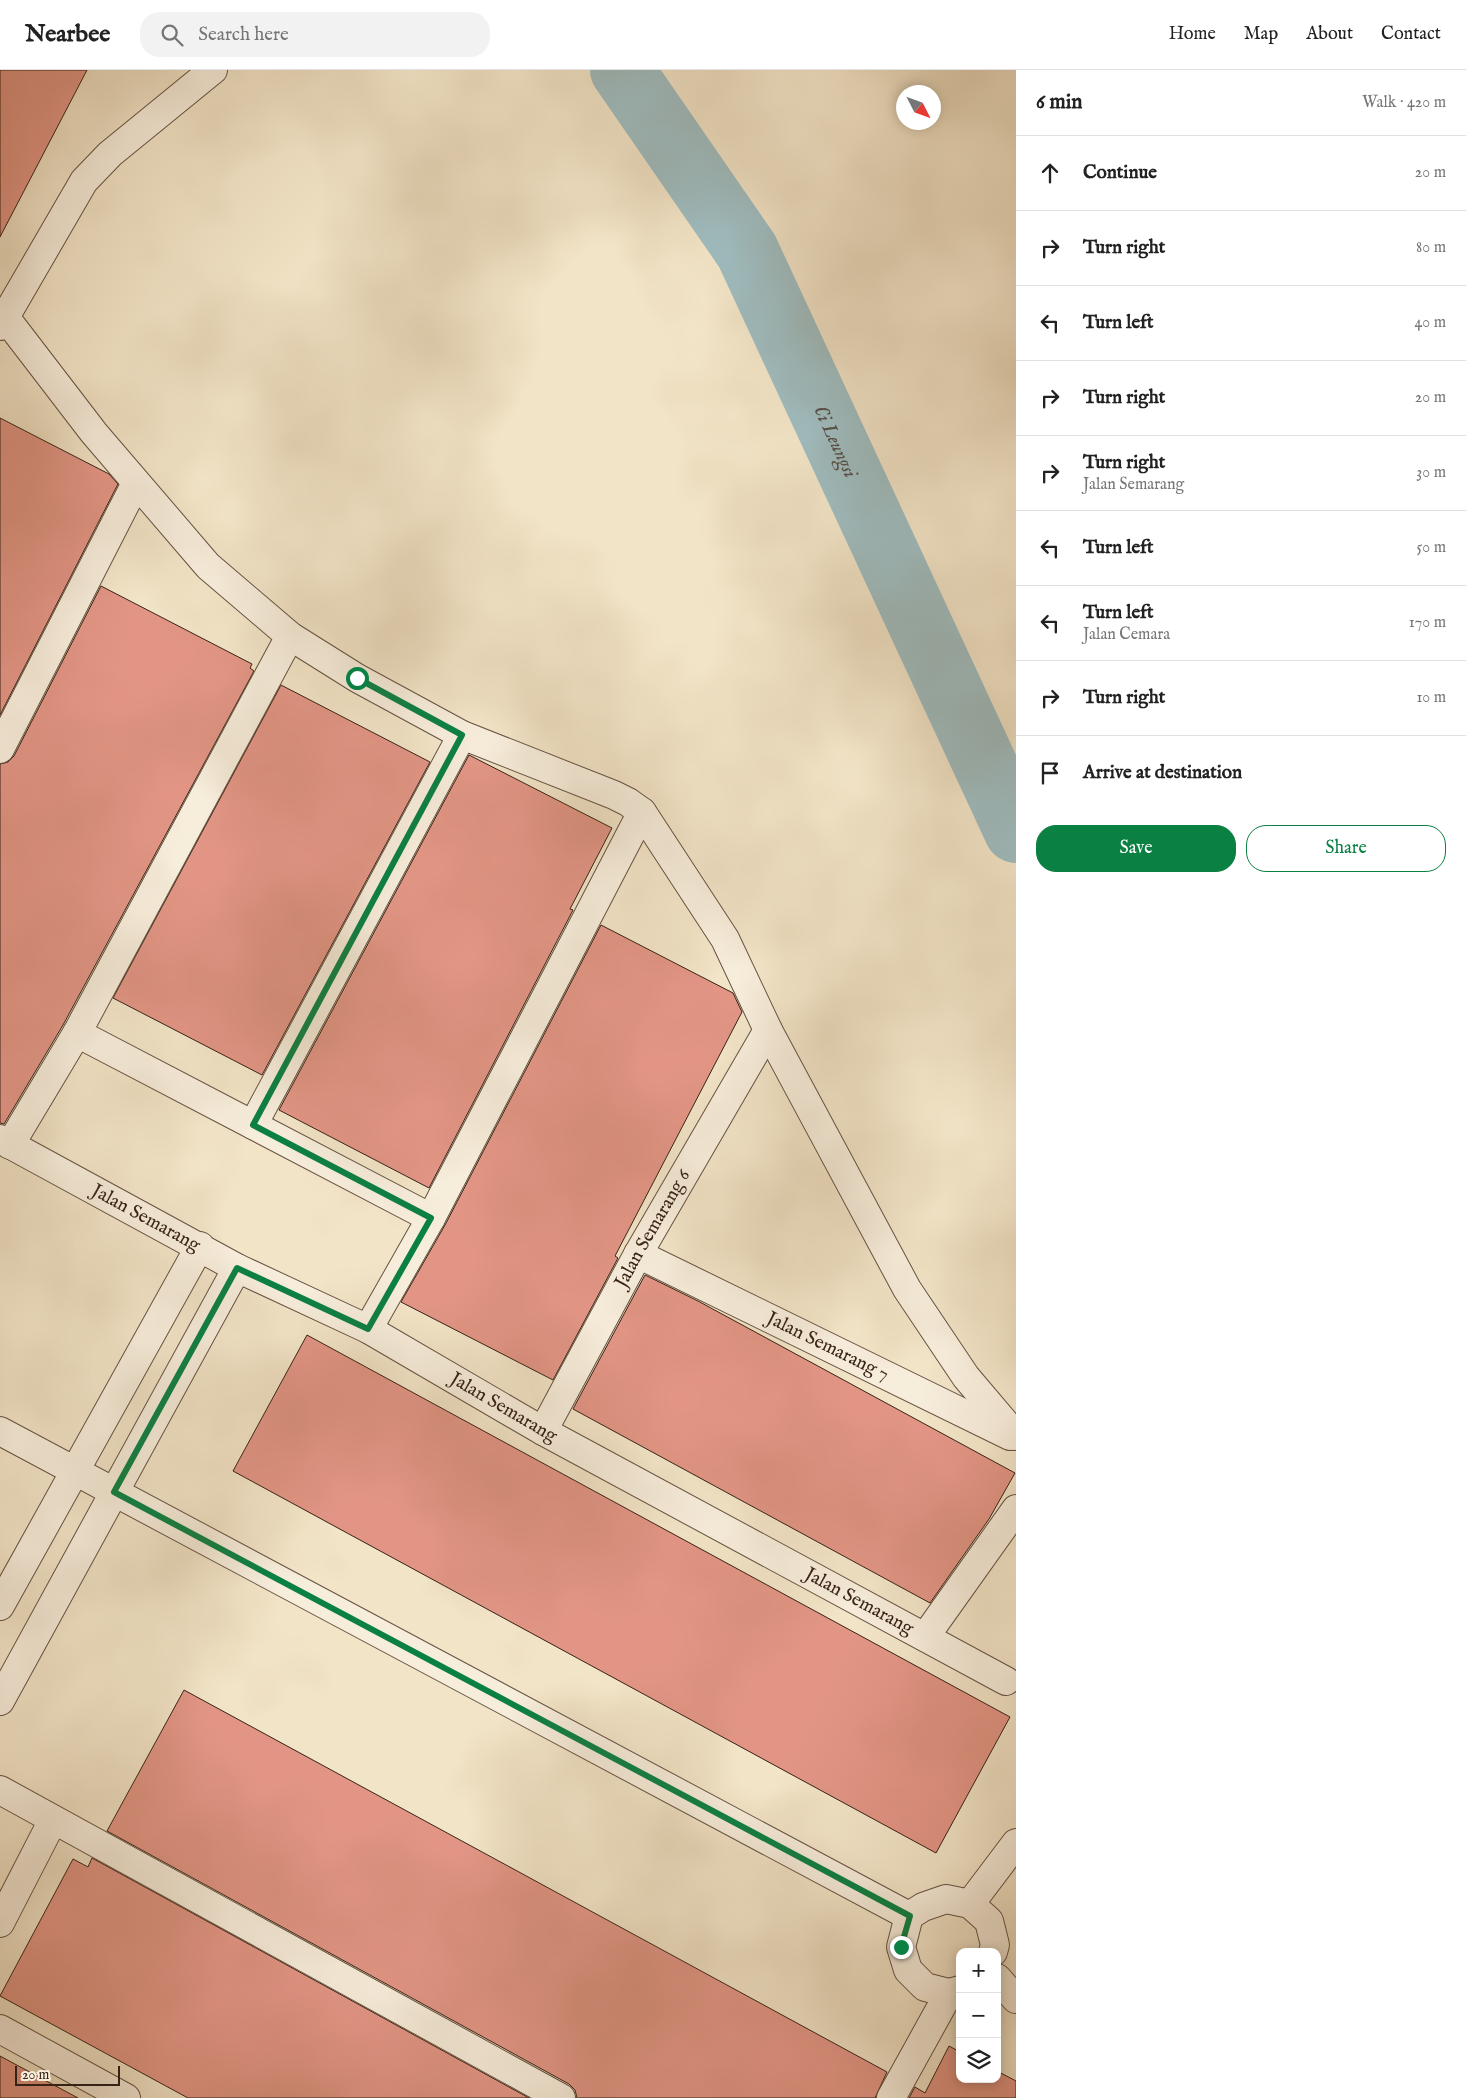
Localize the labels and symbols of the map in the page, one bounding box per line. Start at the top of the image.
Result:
north arrow [896,85,941,130]
water label: Ci Leungsi [808,401,863,483]
route start [346,667,369,690]
street label: Jalan Semarang 6 [609,1165,697,1294]
street label: Jalan Semarang [86,1178,205,1258]
street label: Jalan Semarang 7 [761,1306,893,1387]
street label: Jalan Semarang [444,1366,562,1449]
street label: Jalan Semarang [799,1562,918,1641]
route end [890,1936,913,1959]
scale bar [15,2063,120,2086]

